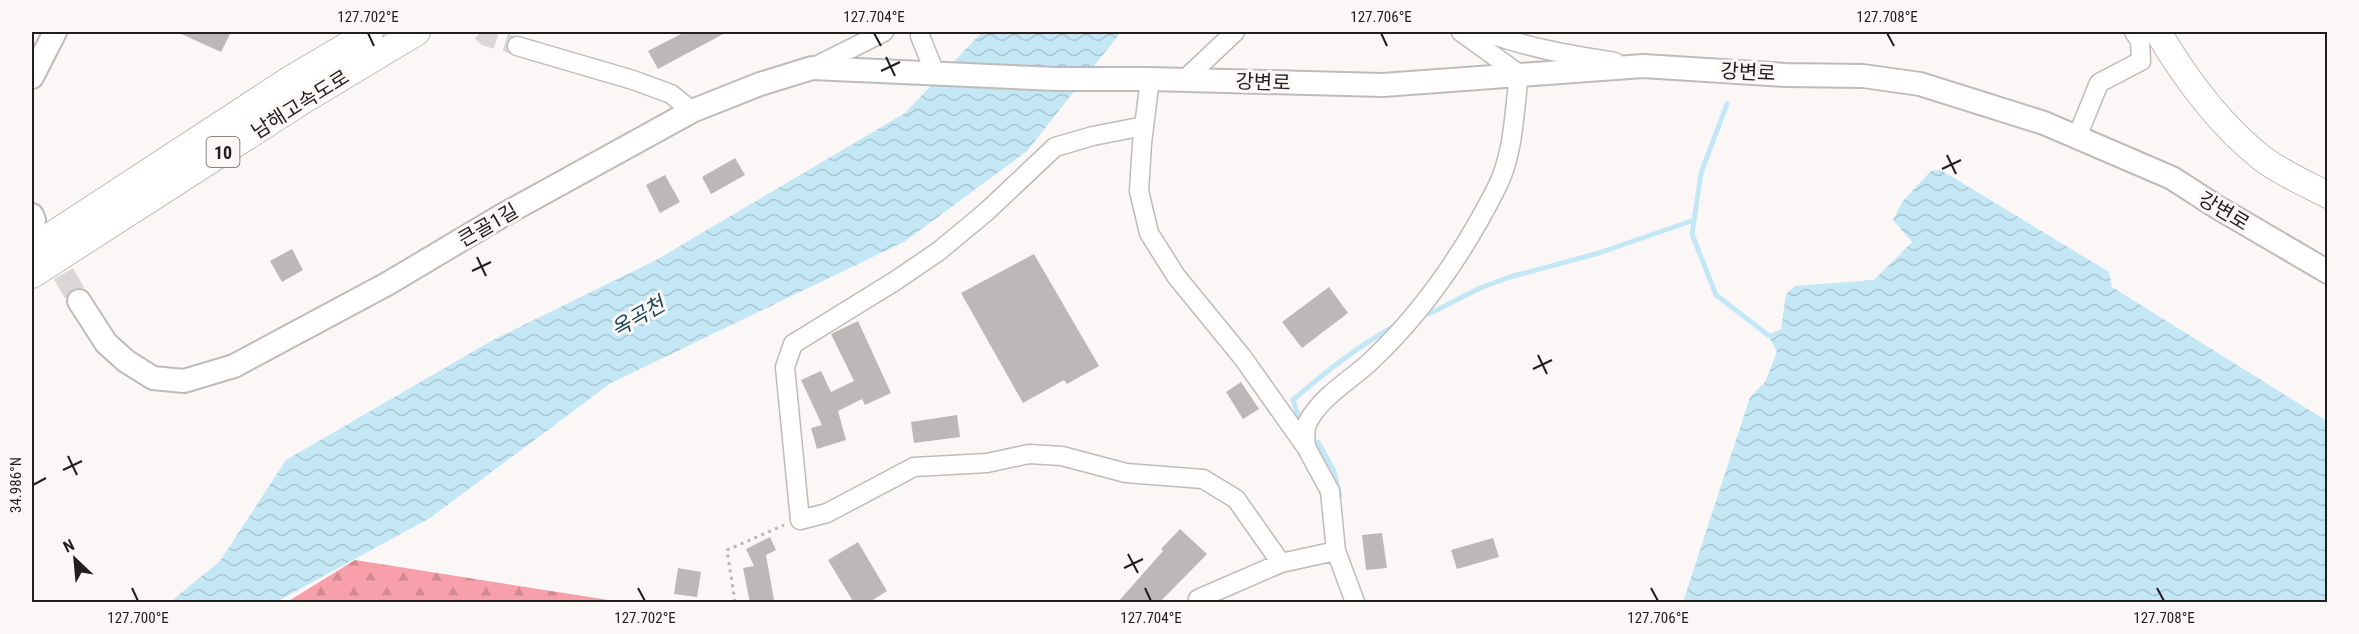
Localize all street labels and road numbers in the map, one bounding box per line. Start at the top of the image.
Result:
street label: 강변로 [1720,59,1776,85]
street label: 남해고속도로 [247,65,353,143]
street label: 강변로 [1235,69,1291,95]
road number: 10 [206,137,240,167]
street label: 강변로 [2194,186,2254,236]
street label: 큰골1길 [454,198,522,252]

